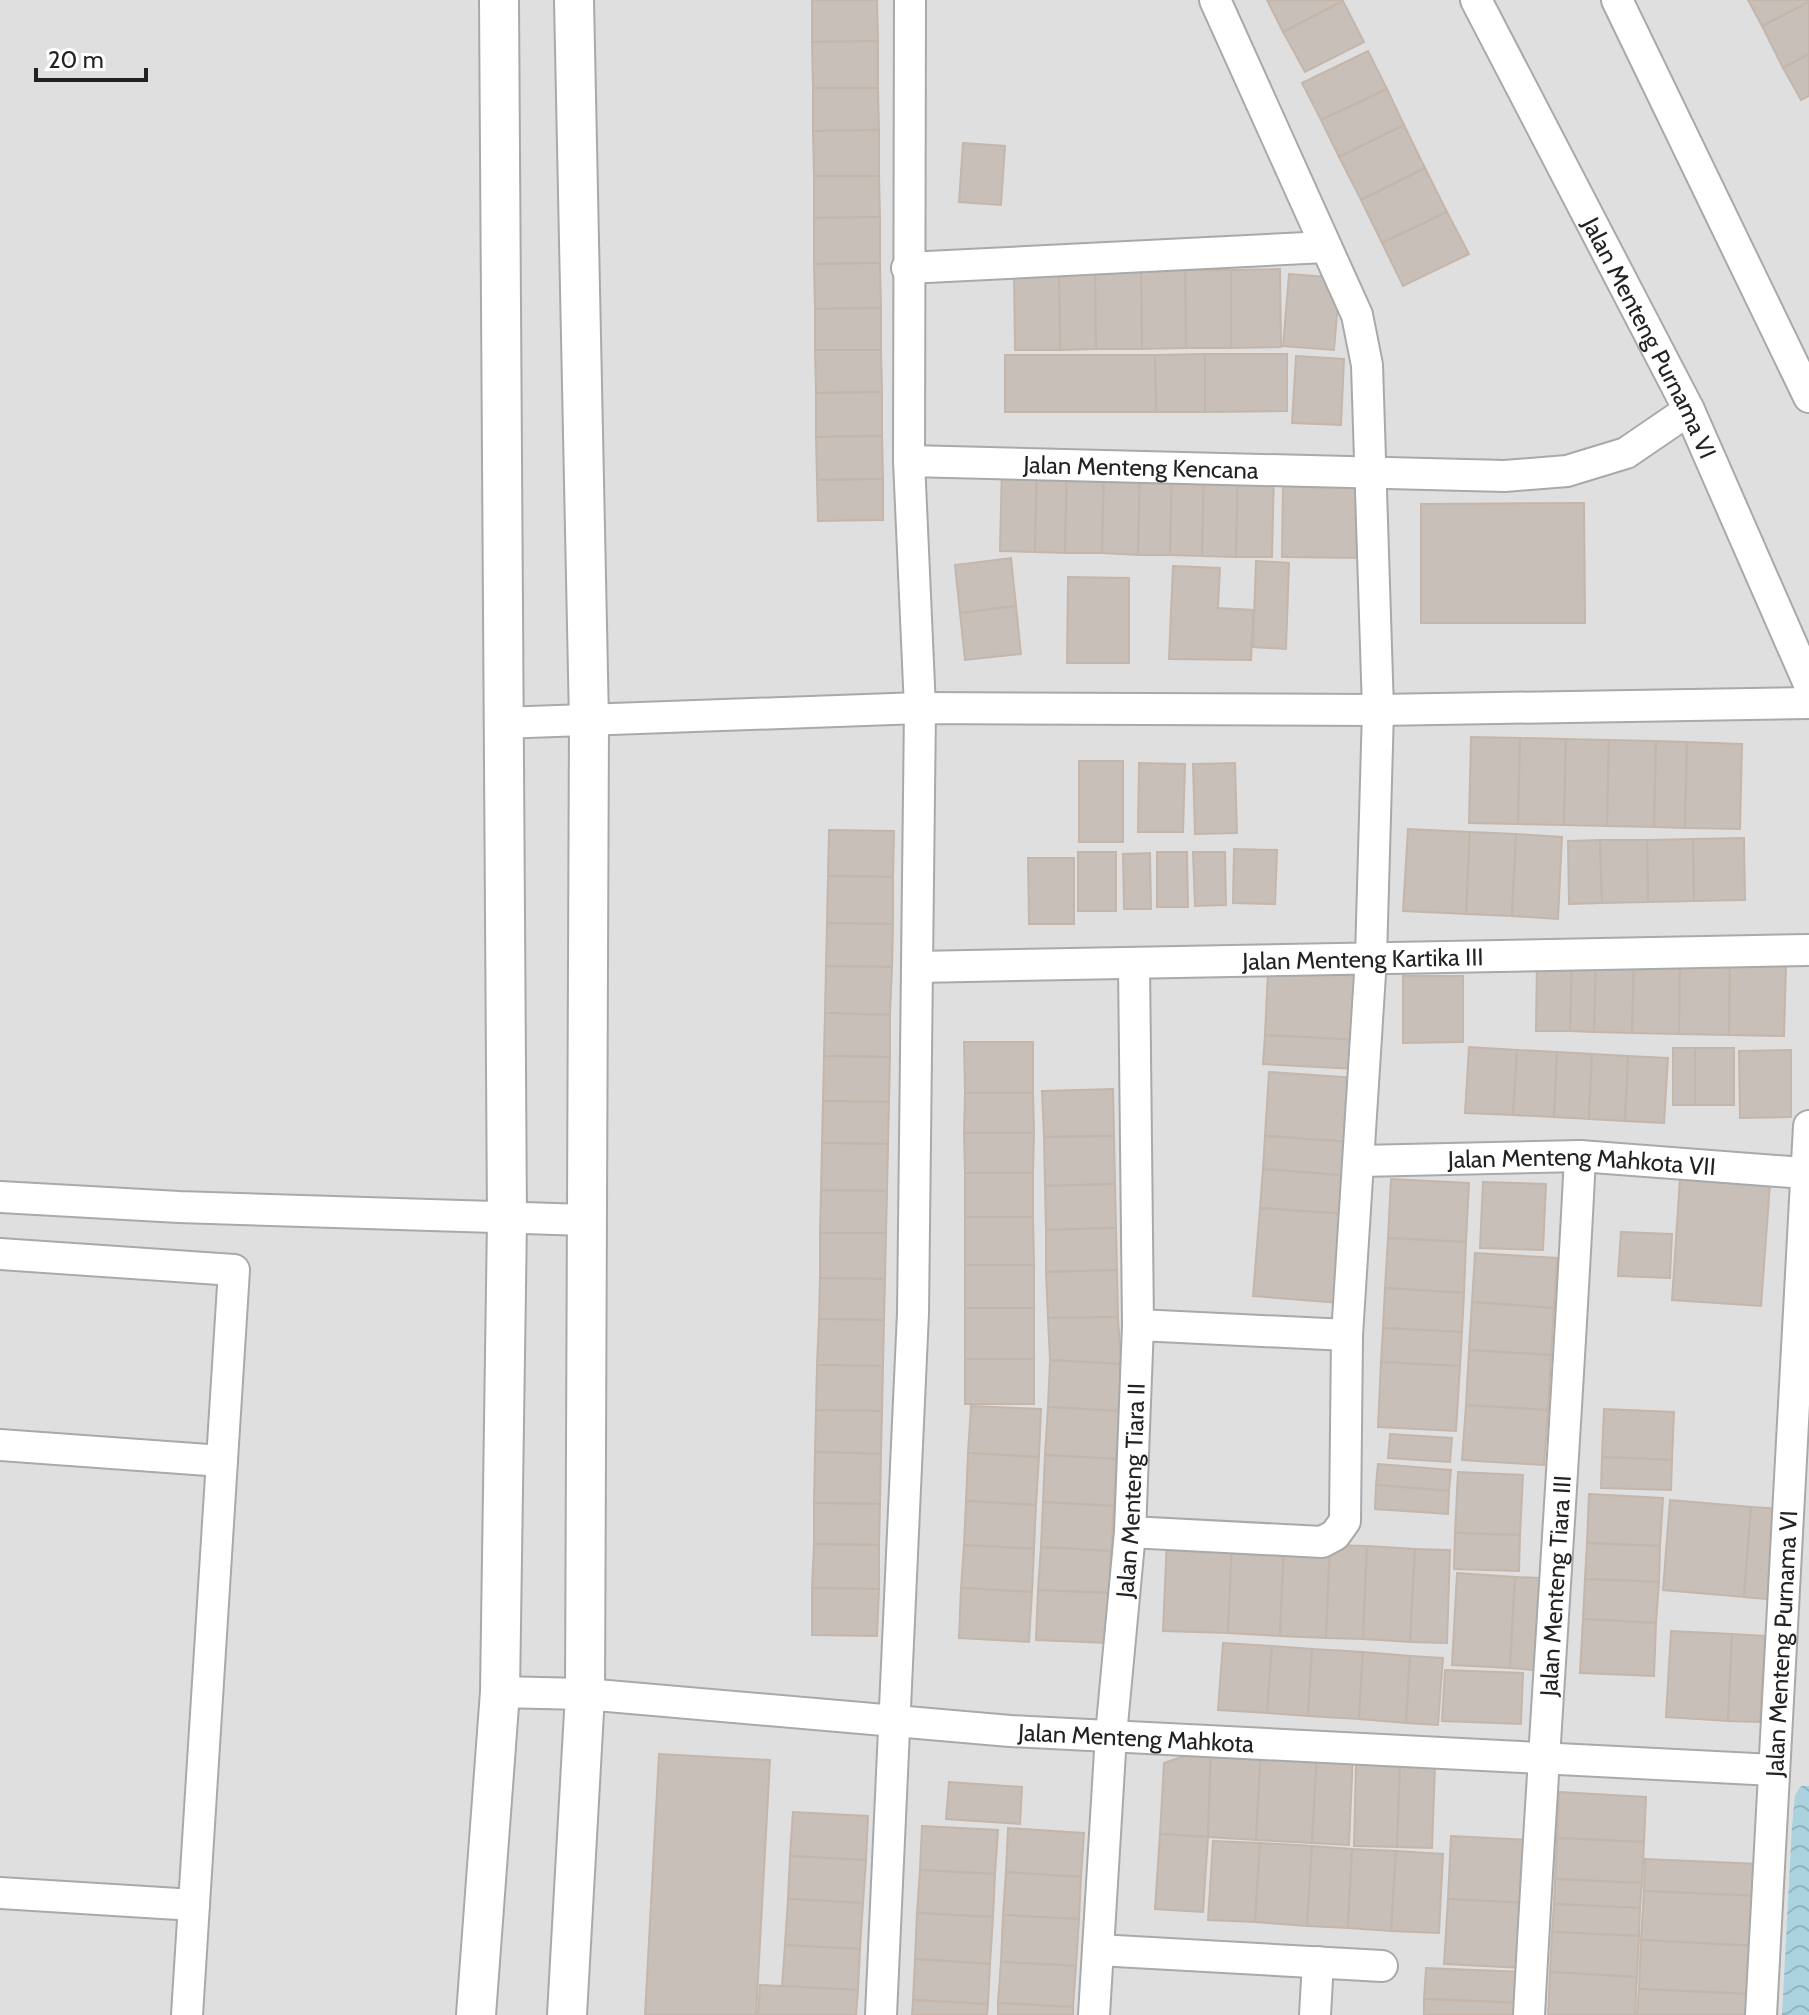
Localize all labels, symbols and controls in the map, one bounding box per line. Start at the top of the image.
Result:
scale bar [36,32,146,82]
text: 20 m [48,45,104,74]
street label: Jalan Menteng Purnama VI [1576,211,1723,463]
street label: Jalan Menteng Kencana [1022,449,1259,484]
street label: Jalan Menteng Kartika III [1241,942,1484,975]
street label: Jalan Menteng Mahkota VII [1446,1142,1717,1181]
street label: Jalan Menteng Tiara II [1109,1382,1150,1600]
street label: Jalan Menteng Tiara III [1533,1475,1576,1698]
street label: Jalan Menteng Purnama VI [1759,1510,1803,1779]
street label: Jalan Menteng Mahkota [1017,1717,1255,1758]

